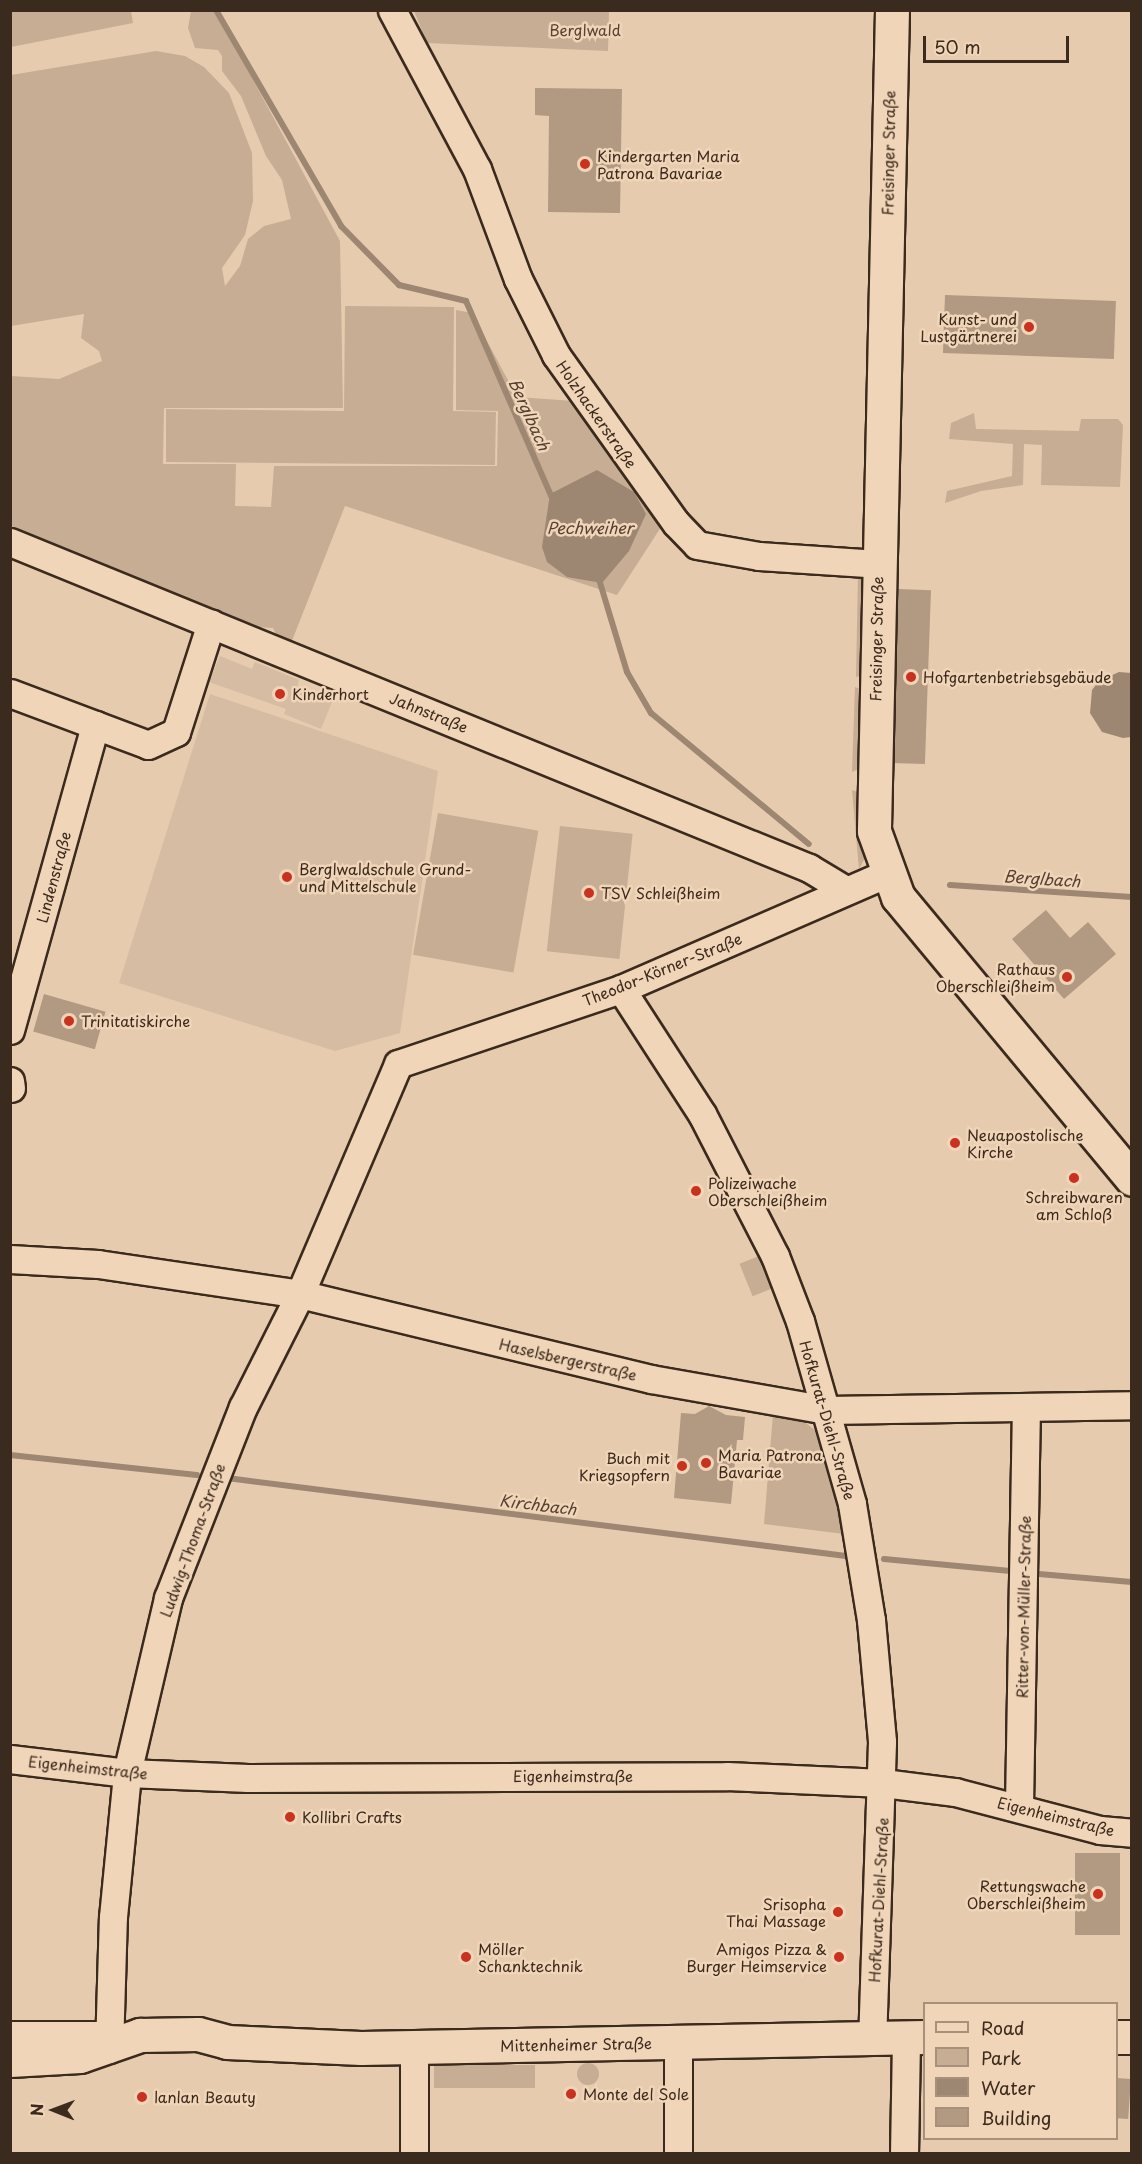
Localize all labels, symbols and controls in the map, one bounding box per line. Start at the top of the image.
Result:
park label: Berglwald [549,21,621,39]
scale bar [926,24,1072,62]
text: 50 m [934,33,981,60]
street label: Freisinger Straße [878,90,898,216]
place label: Kindergarten Maria Patrona Bavariae [597,146,740,181]
marker: Kindergarten Maria Patrona Bavariae [578,157,592,171]
place label: Kunst- und Lustgärtnerei [920,309,1017,344]
marker: Kunst- und Lustgärtnerei [1022,320,1036,334]
street label: Holzhackerstraße [553,357,641,471]
water label: Berglbach [506,375,554,453]
water label: Pechweiher [547,517,633,537]
street label: Freisinger Straße [866,576,886,702]
place label: Hofgartenbetriebsgebäude [923,668,1111,686]
marker: Hofgartenbetriebsgebäude [904,670,918,684]
place label: Kinderhort [292,685,369,703]
marker: Kinderhort [273,687,287,701]
street label: Jahnstraße [387,688,471,736]
street label: Lindenstraße [32,829,74,925]
place label: Berglwaldschule Grund- und Mittelschule [299,859,473,894]
water label: Berglbach [1003,866,1081,890]
marker: Berglwaldschule Grund- und Mittelschule [280,870,294,884]
place label: TSV Schleißheim [601,884,720,902]
marker: TSV Schleißheim [582,886,596,900]
street label: Theodor-Körner-Straße [580,929,744,1009]
place label: Rathaus Oberschleißheim [936,959,1055,994]
marker: Rathaus Oberschleißheim [1060,970,1074,984]
place label: Trinitatiskirche [81,1012,190,1030]
marker: Trinitatiskirche [62,1014,76,1028]
place label: Neuapostolische Kirche [967,1125,1083,1160]
marker: Neuapostolische Kirche [948,1136,962,1150]
marker: Schreibwaren am Schloß [1067,1171,1081,1185]
place label: Polizeiwache Oberschleißheim [708,1173,827,1208]
marker: Polizeiwache Oberschleißheim [689,1184,703,1198]
place label: Schreibwaren am Schloß [1025,1187,1123,1222]
street label: Haselsbergerstraße [497,1334,639,1384]
street label: Hofkurat-Diehl-Straße [797,1338,859,1502]
place label: Maria Patrona Bavariae [718,1445,822,1480]
place label: Buch mit Kriegsopfern [579,1448,670,1483]
marker: Maria Patrona Bavariae [699,1456,713,1470]
marker: Buch mit Kriegsopfern [675,1459,689,1473]
street label: Ludwig-Thoma-Straße [156,1461,228,1619]
water label: Kirchbach [498,1490,578,1518]
street label: Ritter-von-Müller-Straße [1012,1515,1034,1699]
street label: Eigenheimstraße [27,1752,149,1782]
street label: Eigenheimstraße [513,1767,633,1785]
street label: Eigenheimstraße [996,1793,1116,1839]
place label: Kollibri Crafts [302,1808,403,1826]
marker: Kollibri Crafts [283,1810,297,1824]
street label: Hofkurat-Diehl-Straße [865,1817,891,1983]
place label: Rettungswache Oberschleißheim [967,1876,1086,1911]
marker: Rettungswache Oberschleißheim [1091,1887,1105,1901]
place label: Srisopha Thai Massage [726,1894,826,1929]
marker: Srisopha Thai Massage [831,1905,845,1919]
place label: Möller Schanktechnik [478,1939,583,1974]
place label: Amigos Pizza & Burger Heimservice [686,1939,827,1974]
marker: Möller Schanktechnik [459,1950,473,1964]
marker: Amigos Pizza & Burger Heimservice [832,1950,846,1964]
legend [923,2002,1118,2140]
text: Road [981,2014,1025,2041]
street label: Mittenheimer Straße [500,2034,652,2054]
text: Park [981,2044,1021,2071]
text: Water [981,2074,1035,2101]
north arrow [24,2080,84,2140]
place label: Monte del Sole [583,2085,690,2103]
marker: Monte del Sole [564,2087,578,2101]
place label: lanlan Beauty [154,2088,256,2106]
marker: lanlan Beauty [135,2090,149,2104]
text: N [24,2103,48,2116]
text: Building [981,2104,1051,2131]

